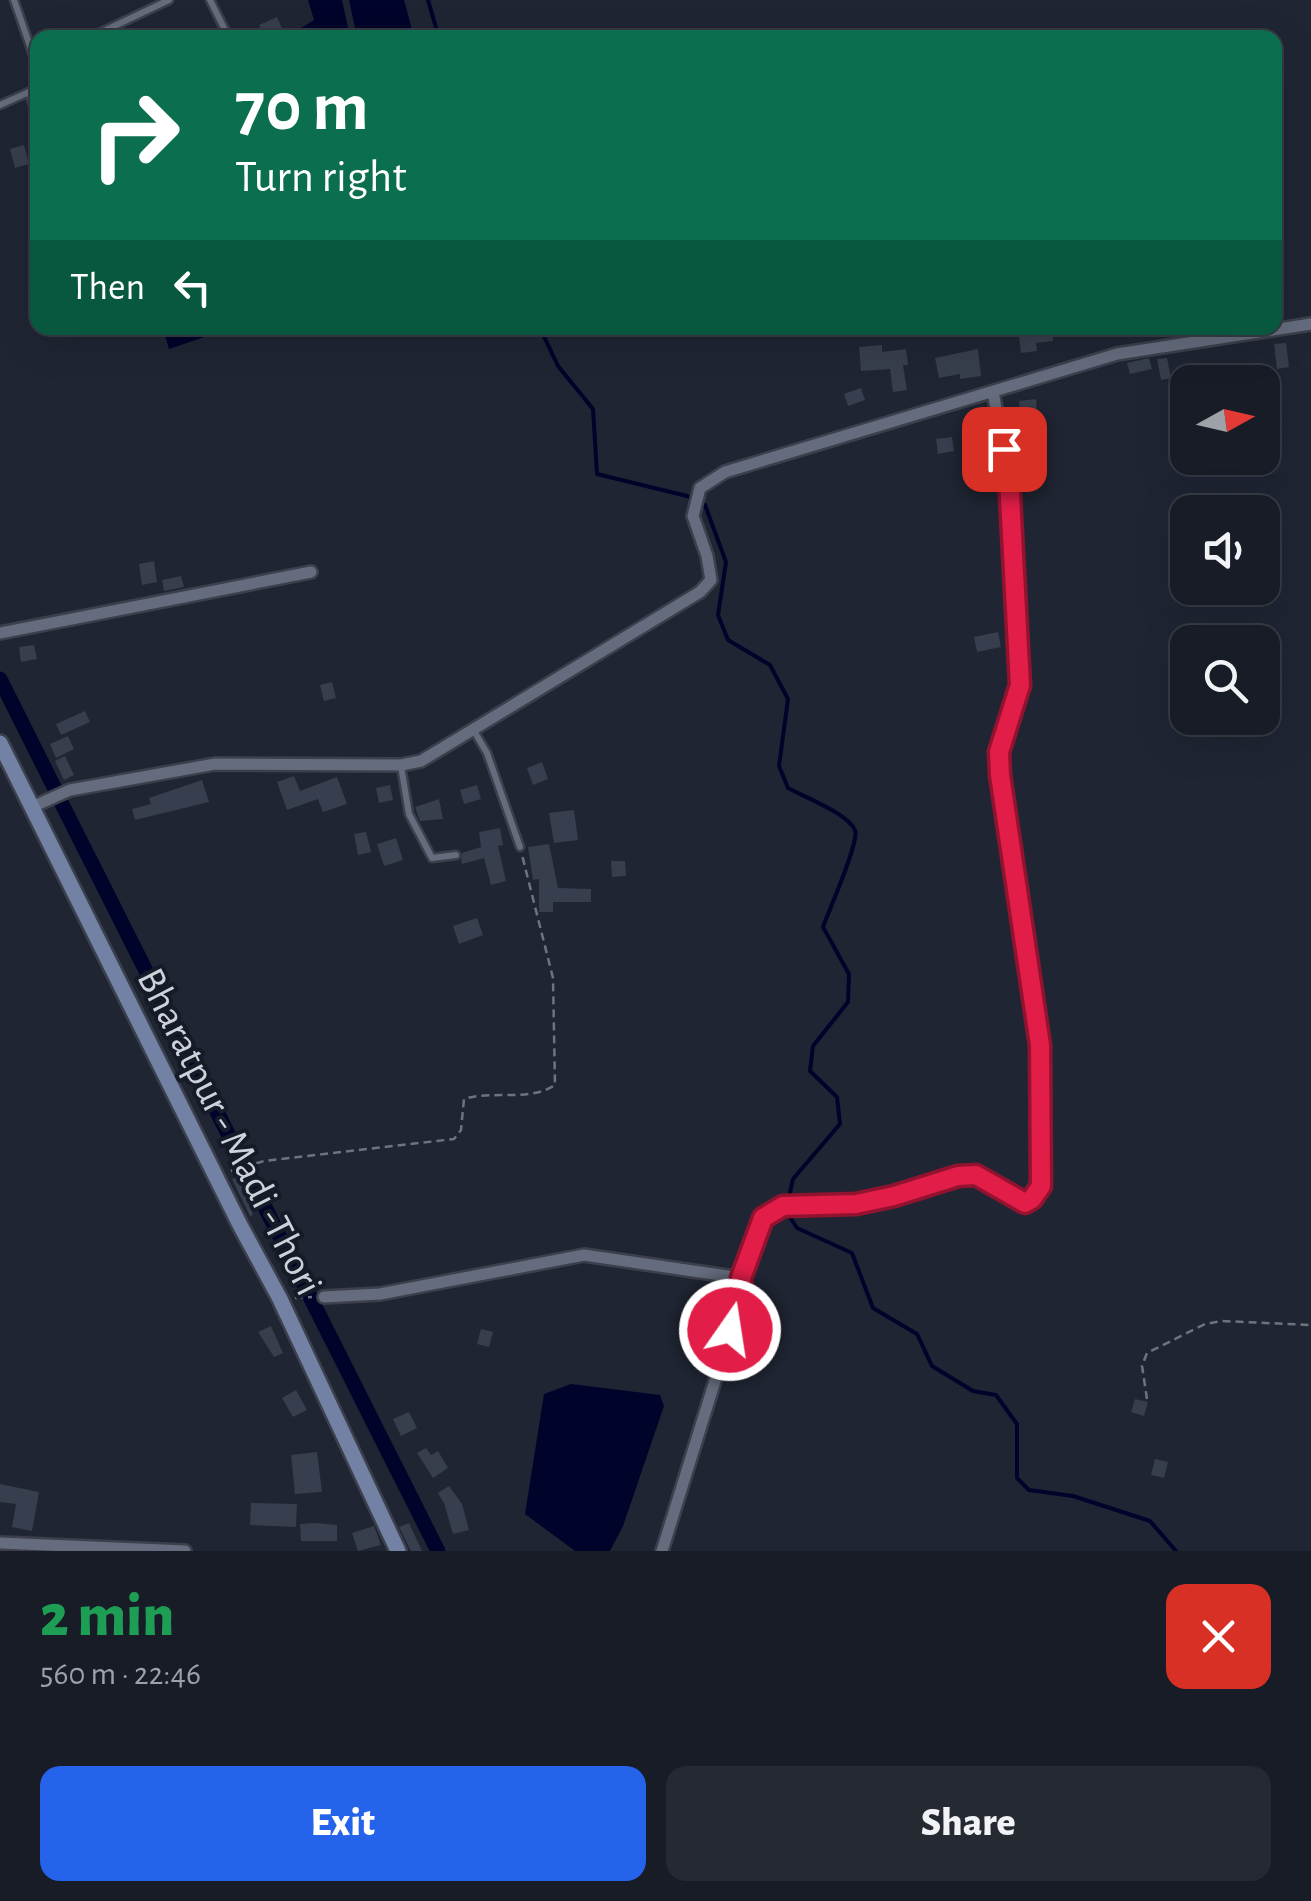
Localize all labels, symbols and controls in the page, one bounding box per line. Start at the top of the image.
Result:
icon: right [70,70,200,200]
text: 70 m [235,73,369,143]
text: Turn right [235,155,407,200]
icon: left [165,260,220,315]
text: Then [70,269,145,307]
north arrow [1170,365,1280,475]
map controls [1170,365,1280,735]
pin [962,407,1047,492]
icon: arrive [977,422,1032,477]
button: sound [1170,495,1280,605]
button: search [1170,625,1280,735]
street label: Bharatpur - Madi -Thori [129,962,329,1302]
position arrow [678,1278,782,1382]
button: close [1166,1584,1271,1689]
text: 2 min [40,1587,174,1647]
text: 560 m · 22:46 [40,1658,201,1690]
button: Exit [40,1766,646,1881]
button: Share [666,1766,1271,1881]

